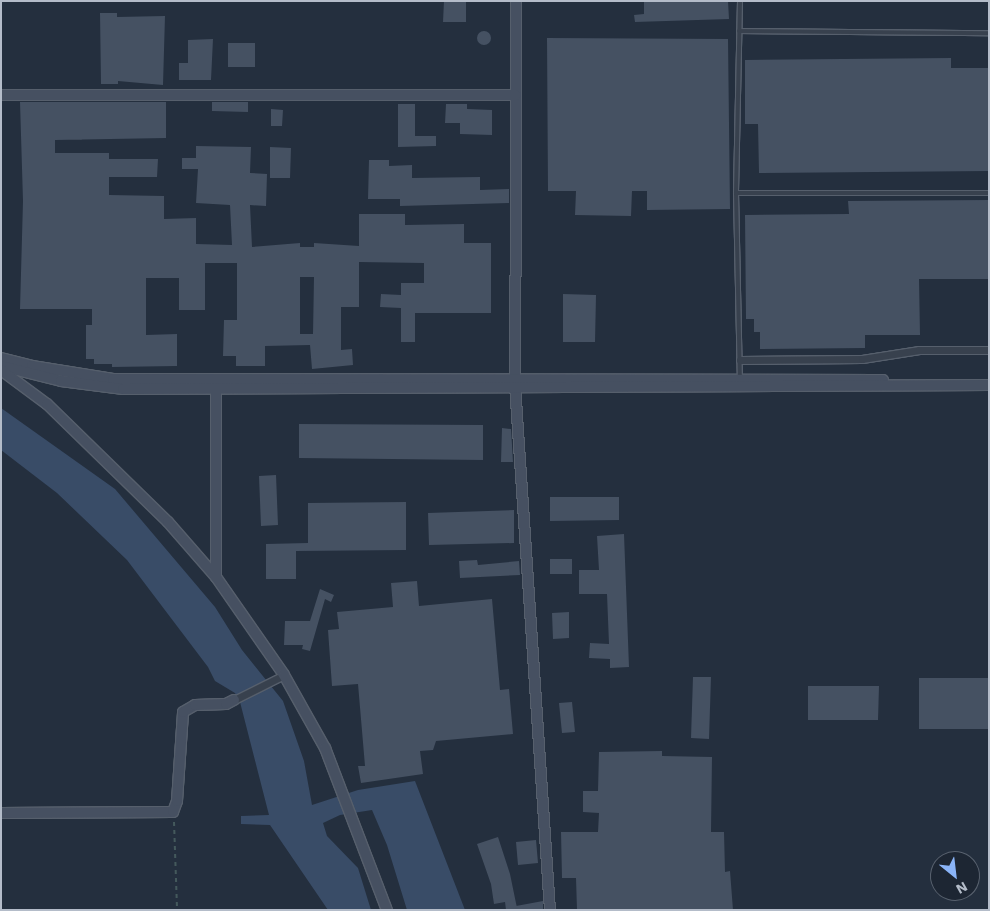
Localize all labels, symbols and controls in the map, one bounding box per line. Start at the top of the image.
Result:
north arrow [930,851,980,901]
text: N [953,879,970,898]

